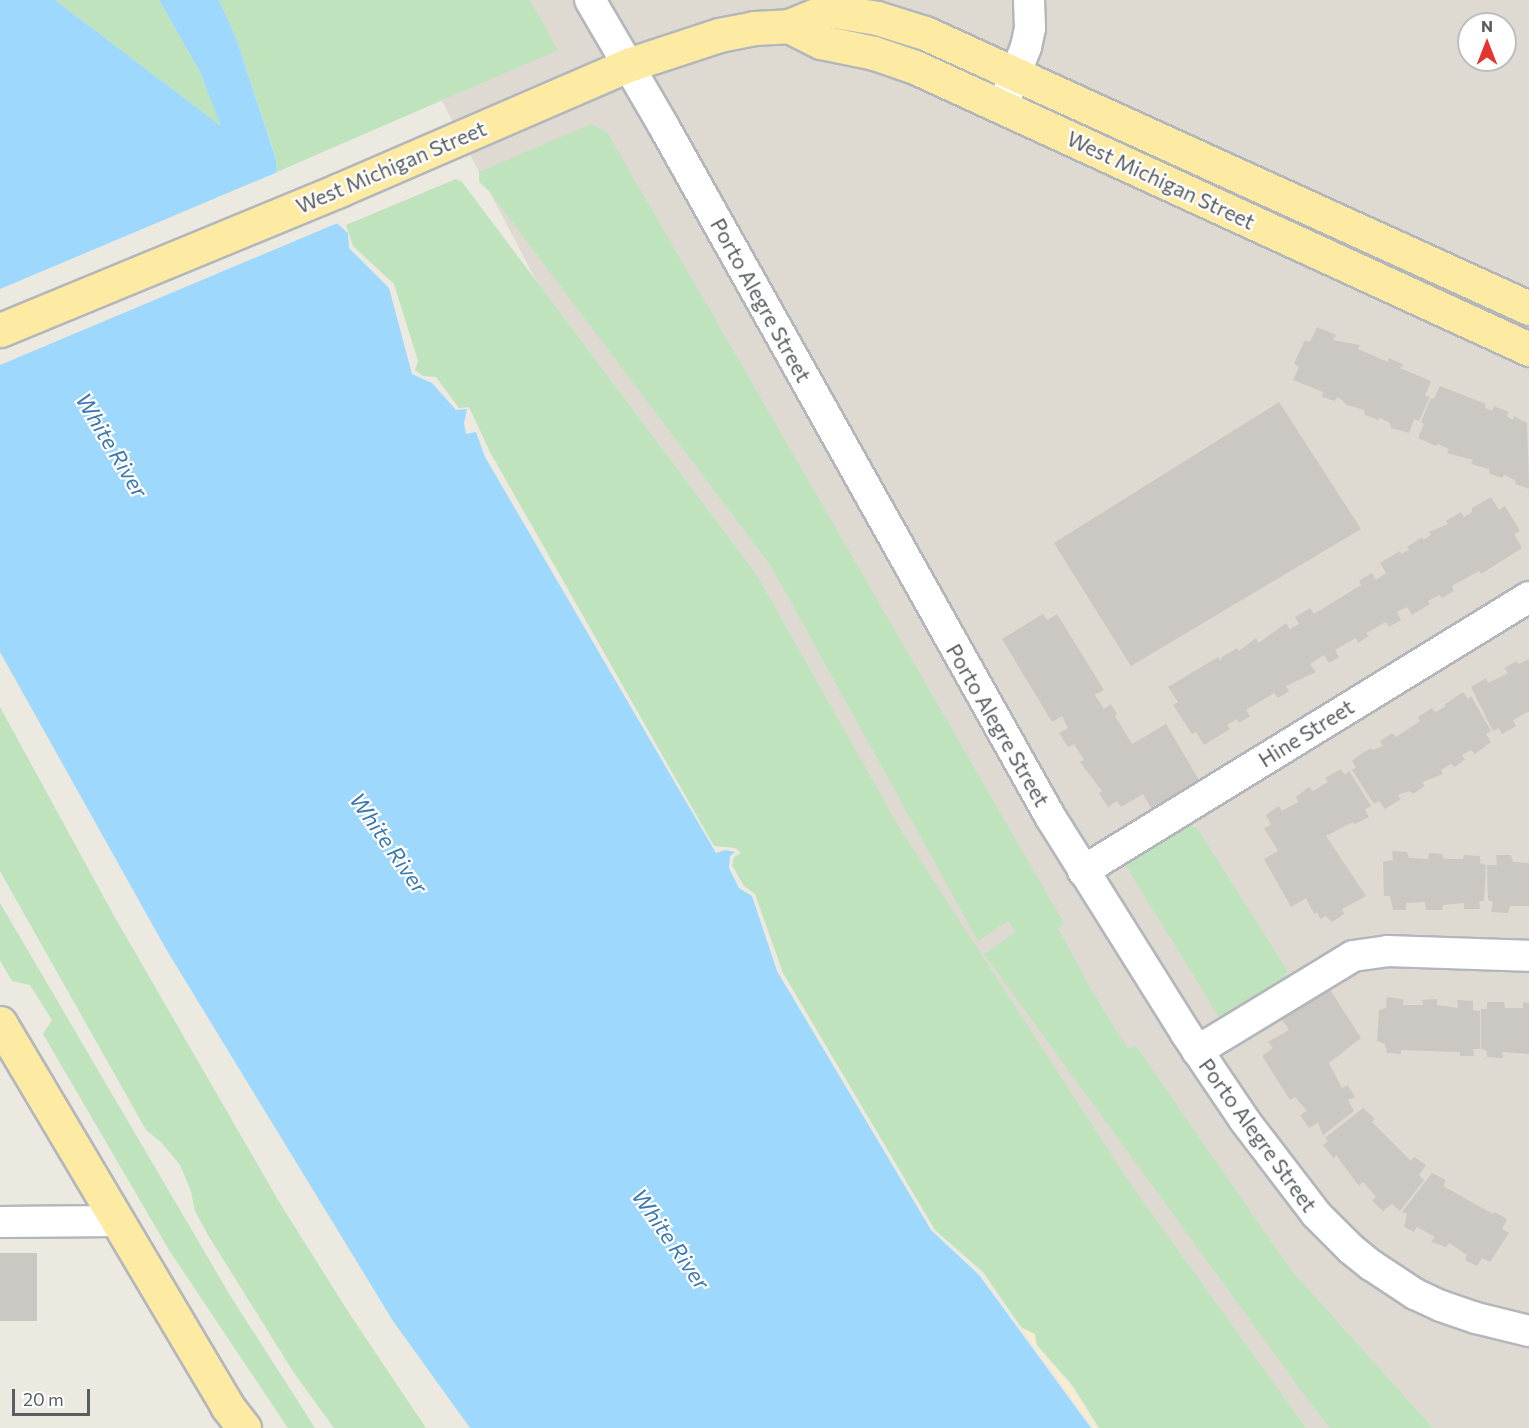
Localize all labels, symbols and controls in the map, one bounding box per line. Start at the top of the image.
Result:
north arrow [1457,12,1517,72]
text: N [1481,16,1493,35]
street label: West Michigan Street [292,116,490,218]
street label: West Michigan Street [1063,125,1259,235]
street label: Porto Alegre Street [705,214,817,386]
water label: White River [70,388,154,502]
street label: Porto Alegre Street [941,639,1055,811]
street label: Hine Street [1254,694,1358,772]
water label: White River [345,787,433,899]
street label: Porto Alegre Street [1194,1053,1322,1217]
water label: White River [627,1183,715,1295]
scale bar [15,1377,93,1415]
text: 20 m [23,1388,64,1410]

